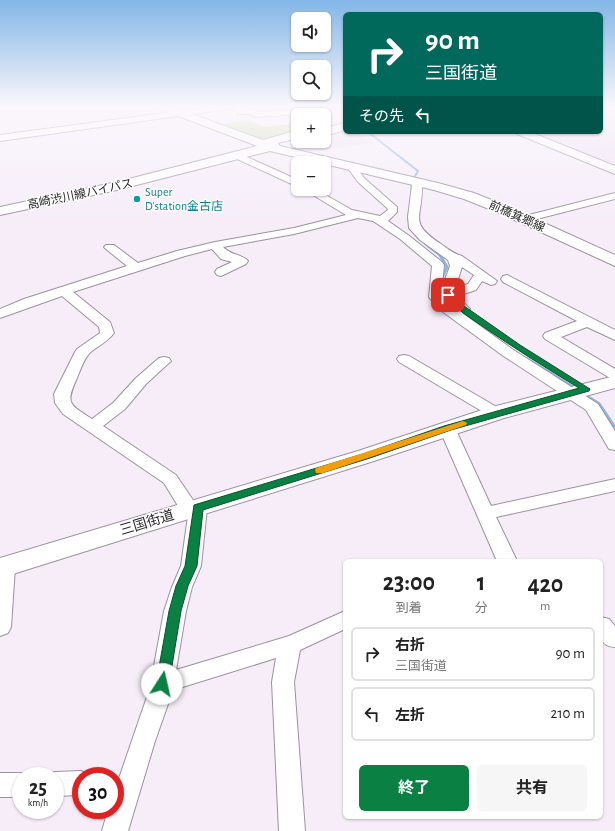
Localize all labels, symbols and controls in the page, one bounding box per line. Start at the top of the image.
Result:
map controls [291,12,331,196]
button: sound [291,12,331,52]
text: 90 m [425,27,480,55]
icon: right [359,28,411,80]
button: search [291,60,331,100]
text: 三国街道 [425,65,497,83]
icon: left [412,104,434,126]
button: + [291,108,331,148]
text: その先 [359,109,404,124]
button: − [291,156,331,196]
street label: 高崎渋川線バイパス [26,176,134,211]
place label: Super D'station金古店 [145,186,223,212]
marker: Super D'station金古店 [132,194,142,204]
street label: 前橋箕郷線 [487,197,547,234]
pin [431,278,465,312]
icon: arrive [437,284,459,306]
street label: 三国街道 [118,507,176,538]
text: 23:00 [383,571,435,595]
text: 1 [477,571,485,595]
text: 420 [527,573,563,597]
text: m [540,600,551,613]
text: 到着 [396,602,422,615]
text: 分 [475,602,488,615]
text: 右折 [395,638,425,653]
icon: right [361,643,383,665]
text: 90 m [556,646,585,661]
text: 三国街道 [395,660,447,673]
position arrow [141,663,183,705]
icon: left [361,703,383,725]
text: 210 m [551,706,585,721]
text: 左折 [395,708,425,723]
button: 終了 [359,765,469,811]
button: 共有 [477,765,587,811]
speed limit sign: 30 [72,767,124,819]
text: 25 [29,778,47,798]
text: km/h [28,798,48,808]

